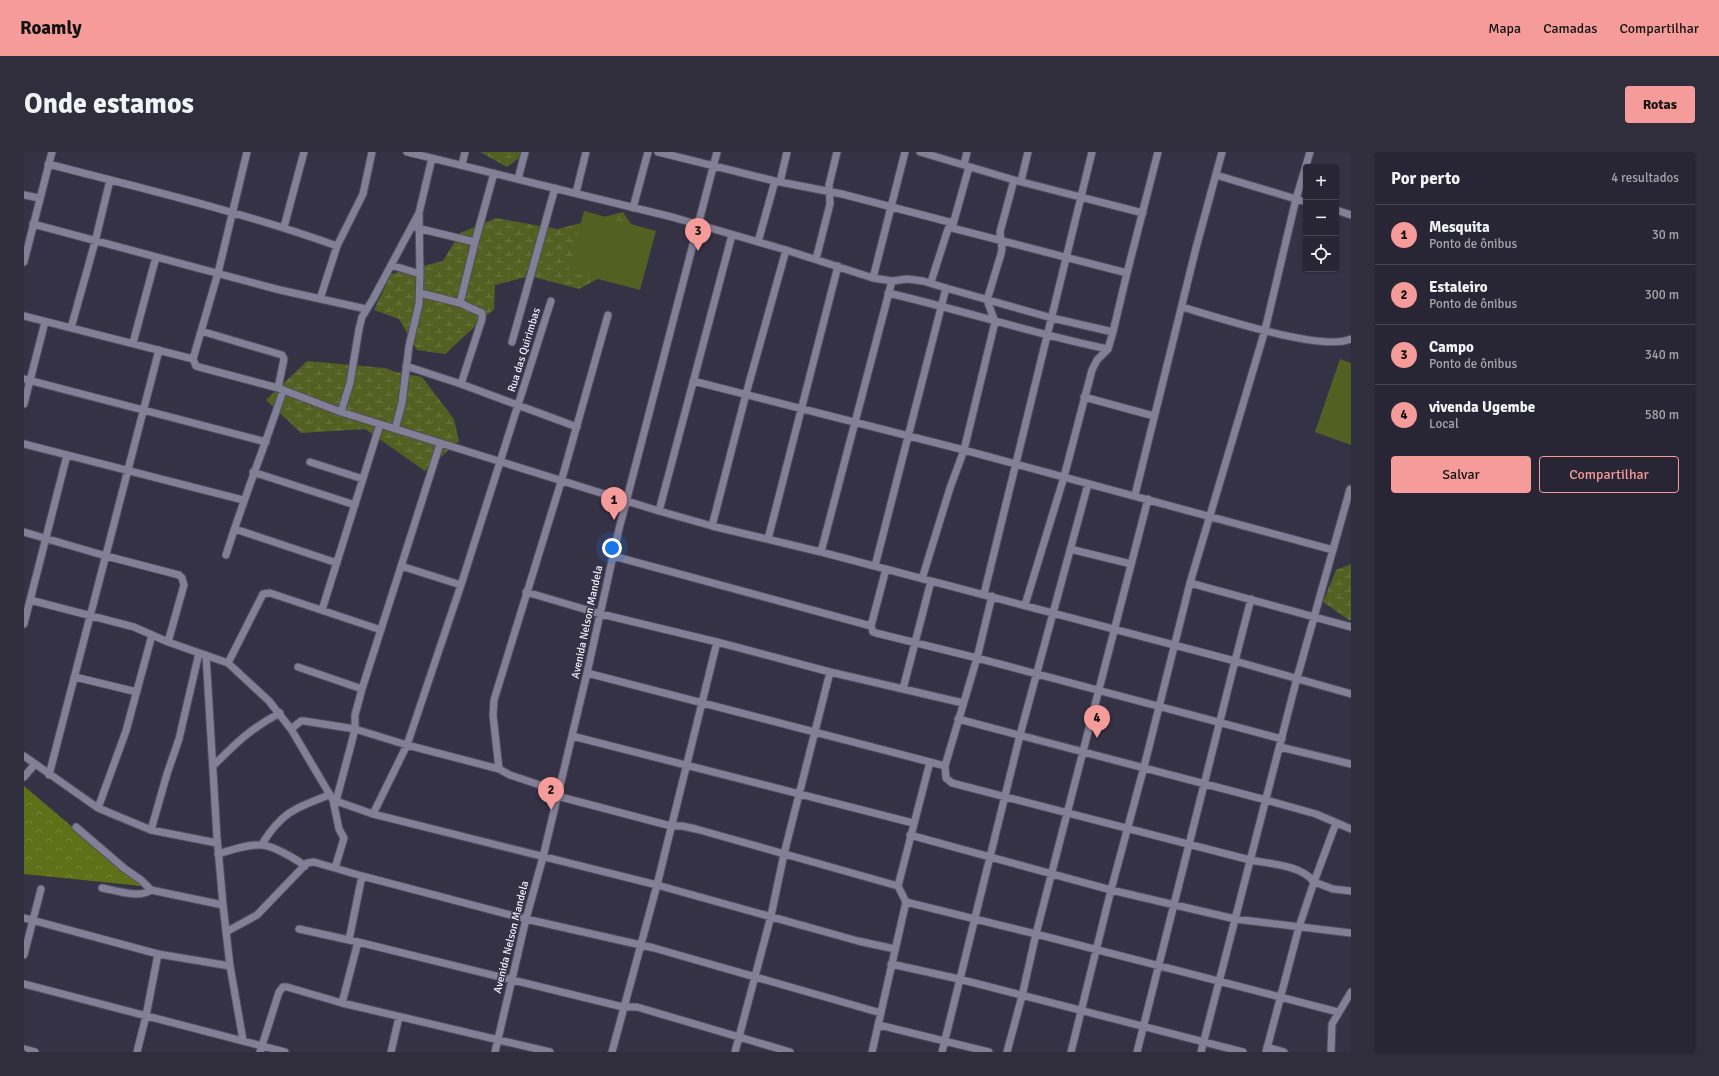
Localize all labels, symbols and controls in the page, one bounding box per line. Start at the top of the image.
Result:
text: Roamly [20,16,82,40]
text: Mapa [1488,20,1521,37]
text: Camadas [1543,20,1597,37]
text: Compartilhar [1619,20,1699,37]
button: Rotas [1625,86,1695,123]
text: Onde estamos [24,87,194,121]
map controls [1303,164,1339,272]
button: + [1303,164,1339,200]
text: Por perto [1391,168,1460,189]
text: 4 resultados [1611,170,1679,186]
button: − [1303,200,1339,236]
pin: 3 [685,218,711,251]
text: Mesquita [1429,218,1490,236]
text: 1 [1400,227,1408,243]
text: 30 m [1652,227,1679,243]
button: locate [1303,236,1339,272]
text: Ponto de ônibus [1429,236,1517,252]
text: Estaleiro [1429,278,1488,296]
text: 2 [1400,287,1408,303]
text: 300 m [1645,287,1679,303]
text: Ponto de ônibus [1429,296,1517,312]
street label: Rua das Quirimbas [505,306,543,394]
text: Campo [1429,338,1474,356]
text: 3 [1400,347,1408,363]
text: 340 m [1645,347,1679,363]
text: Ponto de ônibus [1429,356,1517,372]
text: vivenda Ugembe [1429,398,1535,416]
text: 4 [1400,407,1408,423]
text: 580 m [1645,407,1679,423]
text: Local [1429,416,1459,432]
button: Salvar [1391,456,1531,493]
button: Compartilhar [1539,456,1679,493]
pin: 1 [601,487,627,520]
your location [602,538,622,558]
street label: Avenida Nelson Mandela [569,564,605,680]
pin: 4 [1084,705,1110,738]
pin: 2 [538,777,564,810]
street label: Avenida Nelson Mandela [491,879,531,995]

